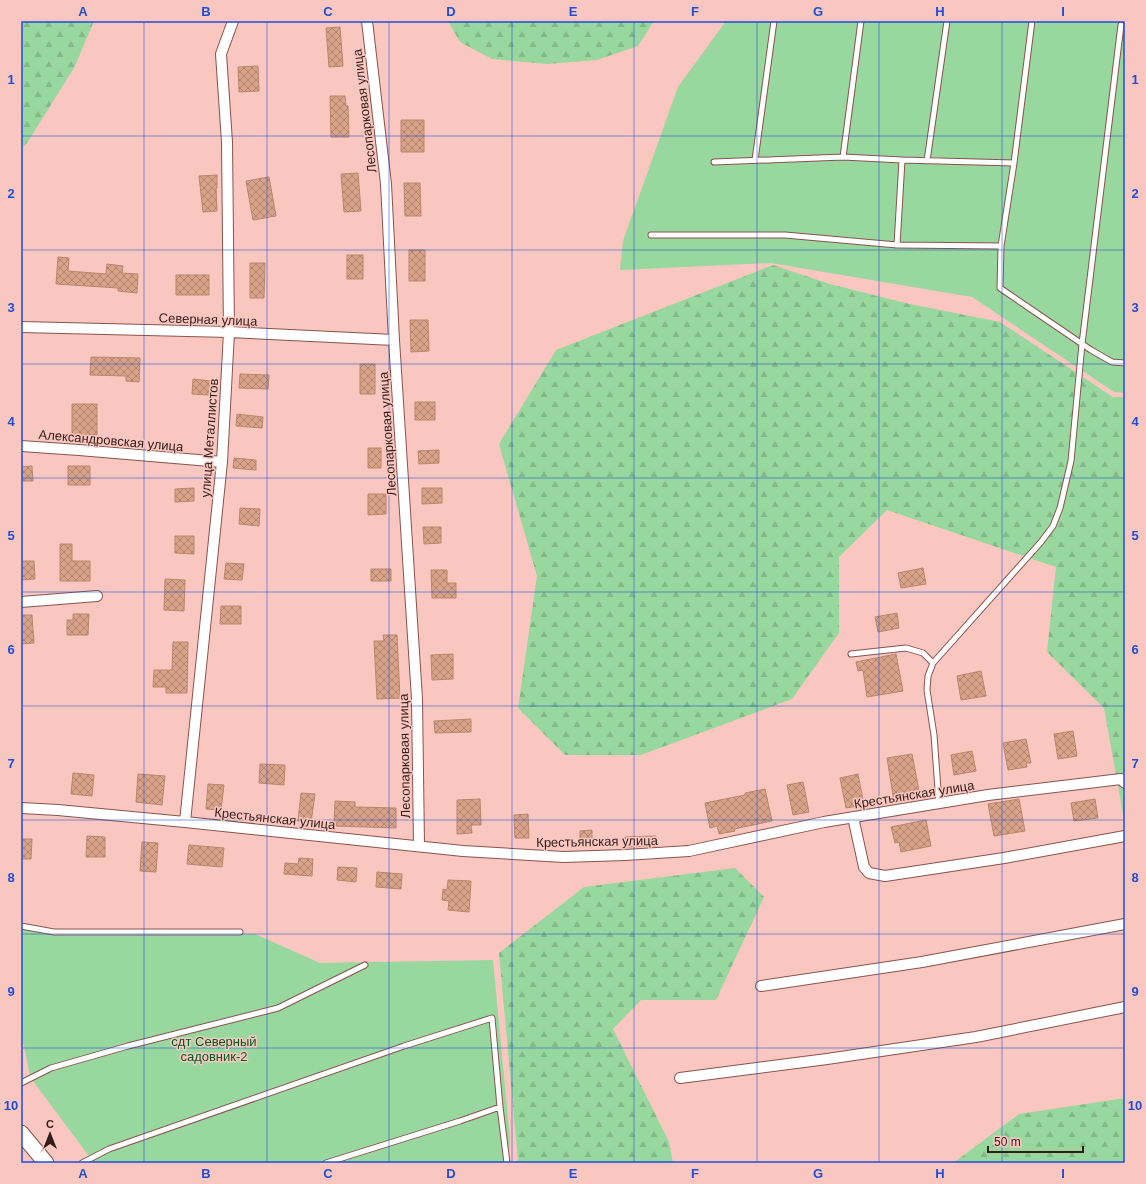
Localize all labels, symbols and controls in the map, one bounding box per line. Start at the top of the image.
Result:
text: A [78,4,88,19]
text: B [201,4,211,19]
text: C [323,4,333,19]
text: D [446,4,456,19]
text: E [569,4,578,19]
text: F [691,4,699,19]
text: G [813,4,823,19]
text: H [935,4,945,19]
text: I [1061,4,1065,19]
street label: Лесопарковая улица [349,47,380,174]
text: 1 [7,72,15,87]
text: 1 [1131,72,1139,87]
text: 2 [7,186,15,201]
text: 2 [1131,186,1139,201]
text: 3 [7,300,15,315]
text: 3 [1131,300,1139,315]
street label: Северная улица [158,310,258,329]
street label: Лесопарковая улица [376,371,399,497]
street label: улица Металлистов [198,378,221,498]
text: 4 [7,414,15,429]
text: 4 [1131,414,1139,429]
street label: Александровская улица [38,427,185,454]
text: 5 [7,528,15,543]
text: 5 [1131,528,1139,543]
text: 6 [7,642,15,657]
text: 6 [1131,642,1139,657]
street label: Лесопарковая улица [396,693,413,818]
text: 7 [7,756,15,771]
text: 7 [1131,756,1139,771]
street label: Крестьянская улица [853,777,976,811]
street label: Крестьянская улица [214,805,337,832]
street label: Крестьянская улица [536,833,659,850]
text: 8 [7,870,15,885]
text: 8 [1131,870,1139,885]
text: 9 [7,984,15,999]
text: 9 [1131,984,1139,999]
park label: сдт Северный садовник-2 [171,1034,257,1064]
text: 10 [4,1098,18,1113]
text: 10 [1128,1098,1142,1113]
north arrow [30,1114,70,1154]
text: С [46,1118,54,1130]
scale bar [988,1128,1083,1154]
text: 50 m [994,1135,1021,1149]
text: A [78,1166,88,1181]
text: B [201,1166,211,1181]
text: C [323,1166,333,1181]
text: D [446,1166,456,1181]
text: E [569,1166,578,1181]
text: F [691,1166,699,1181]
text: G [813,1166,823,1181]
text: H [935,1166,945,1181]
text: I [1061,1166,1065,1181]

